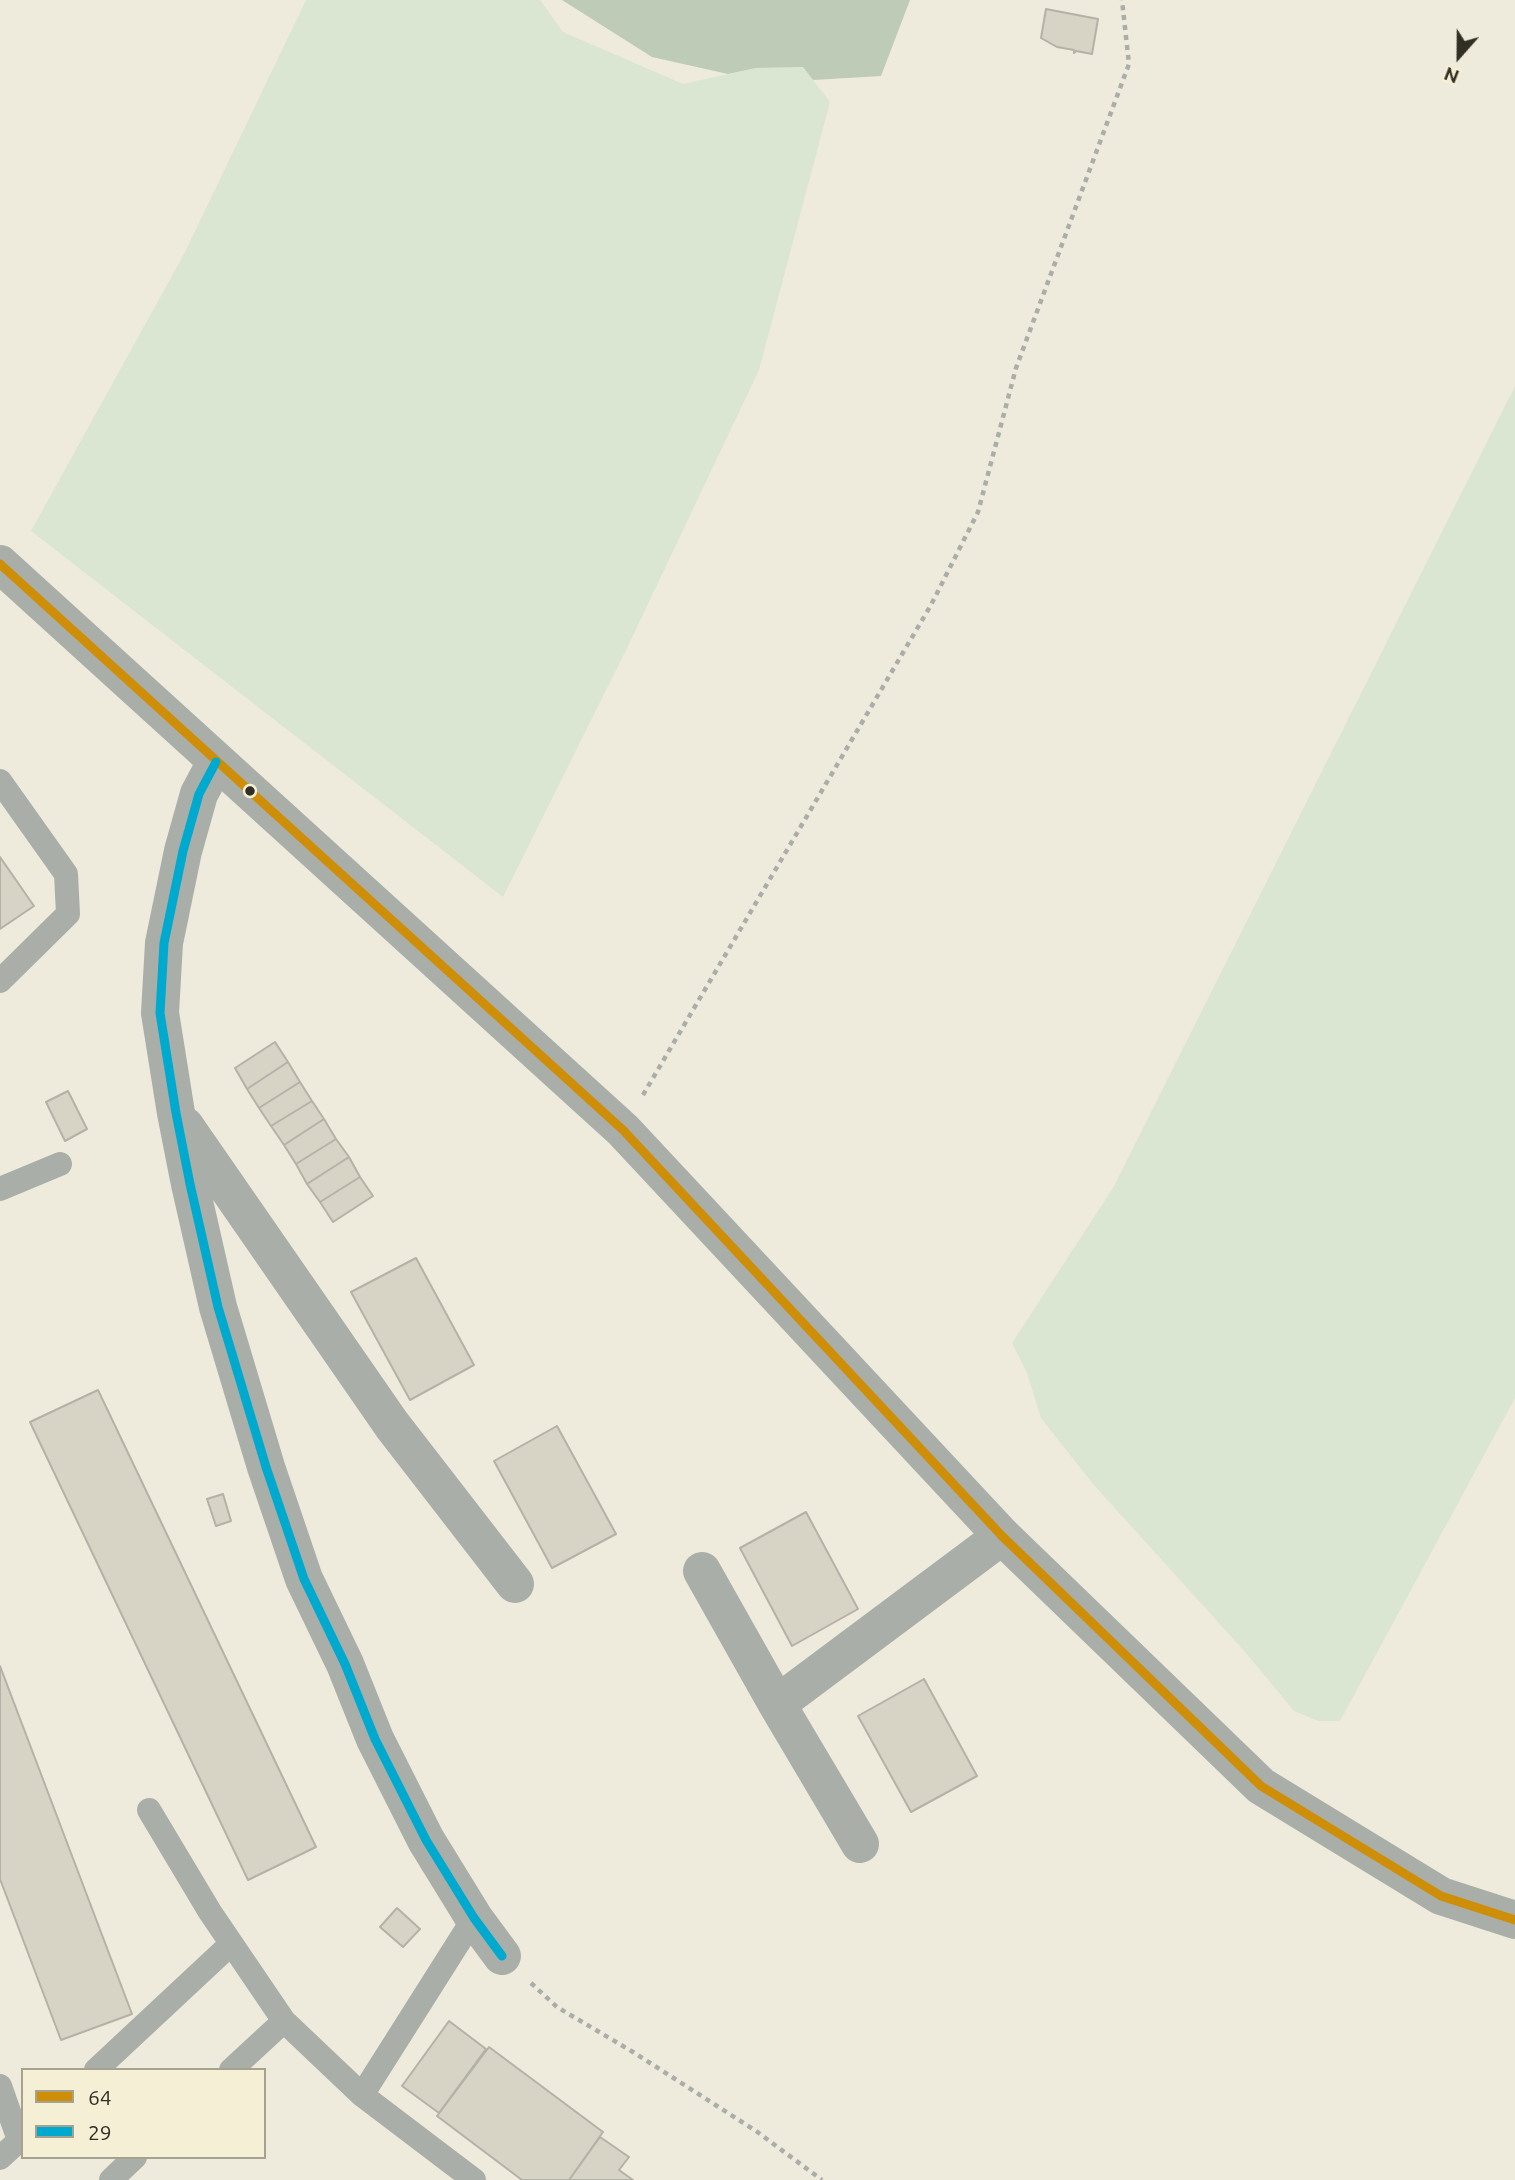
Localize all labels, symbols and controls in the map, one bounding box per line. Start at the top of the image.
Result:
north arrow [1424,21,1494,91]
text: N [1441,63,1462,88]
unlabelled marker [243,784,257,798]
legend [21,2068,266,2159]
text: 64 [88,2085,112,2109]
text: 29 [88,2120,112,2144]

